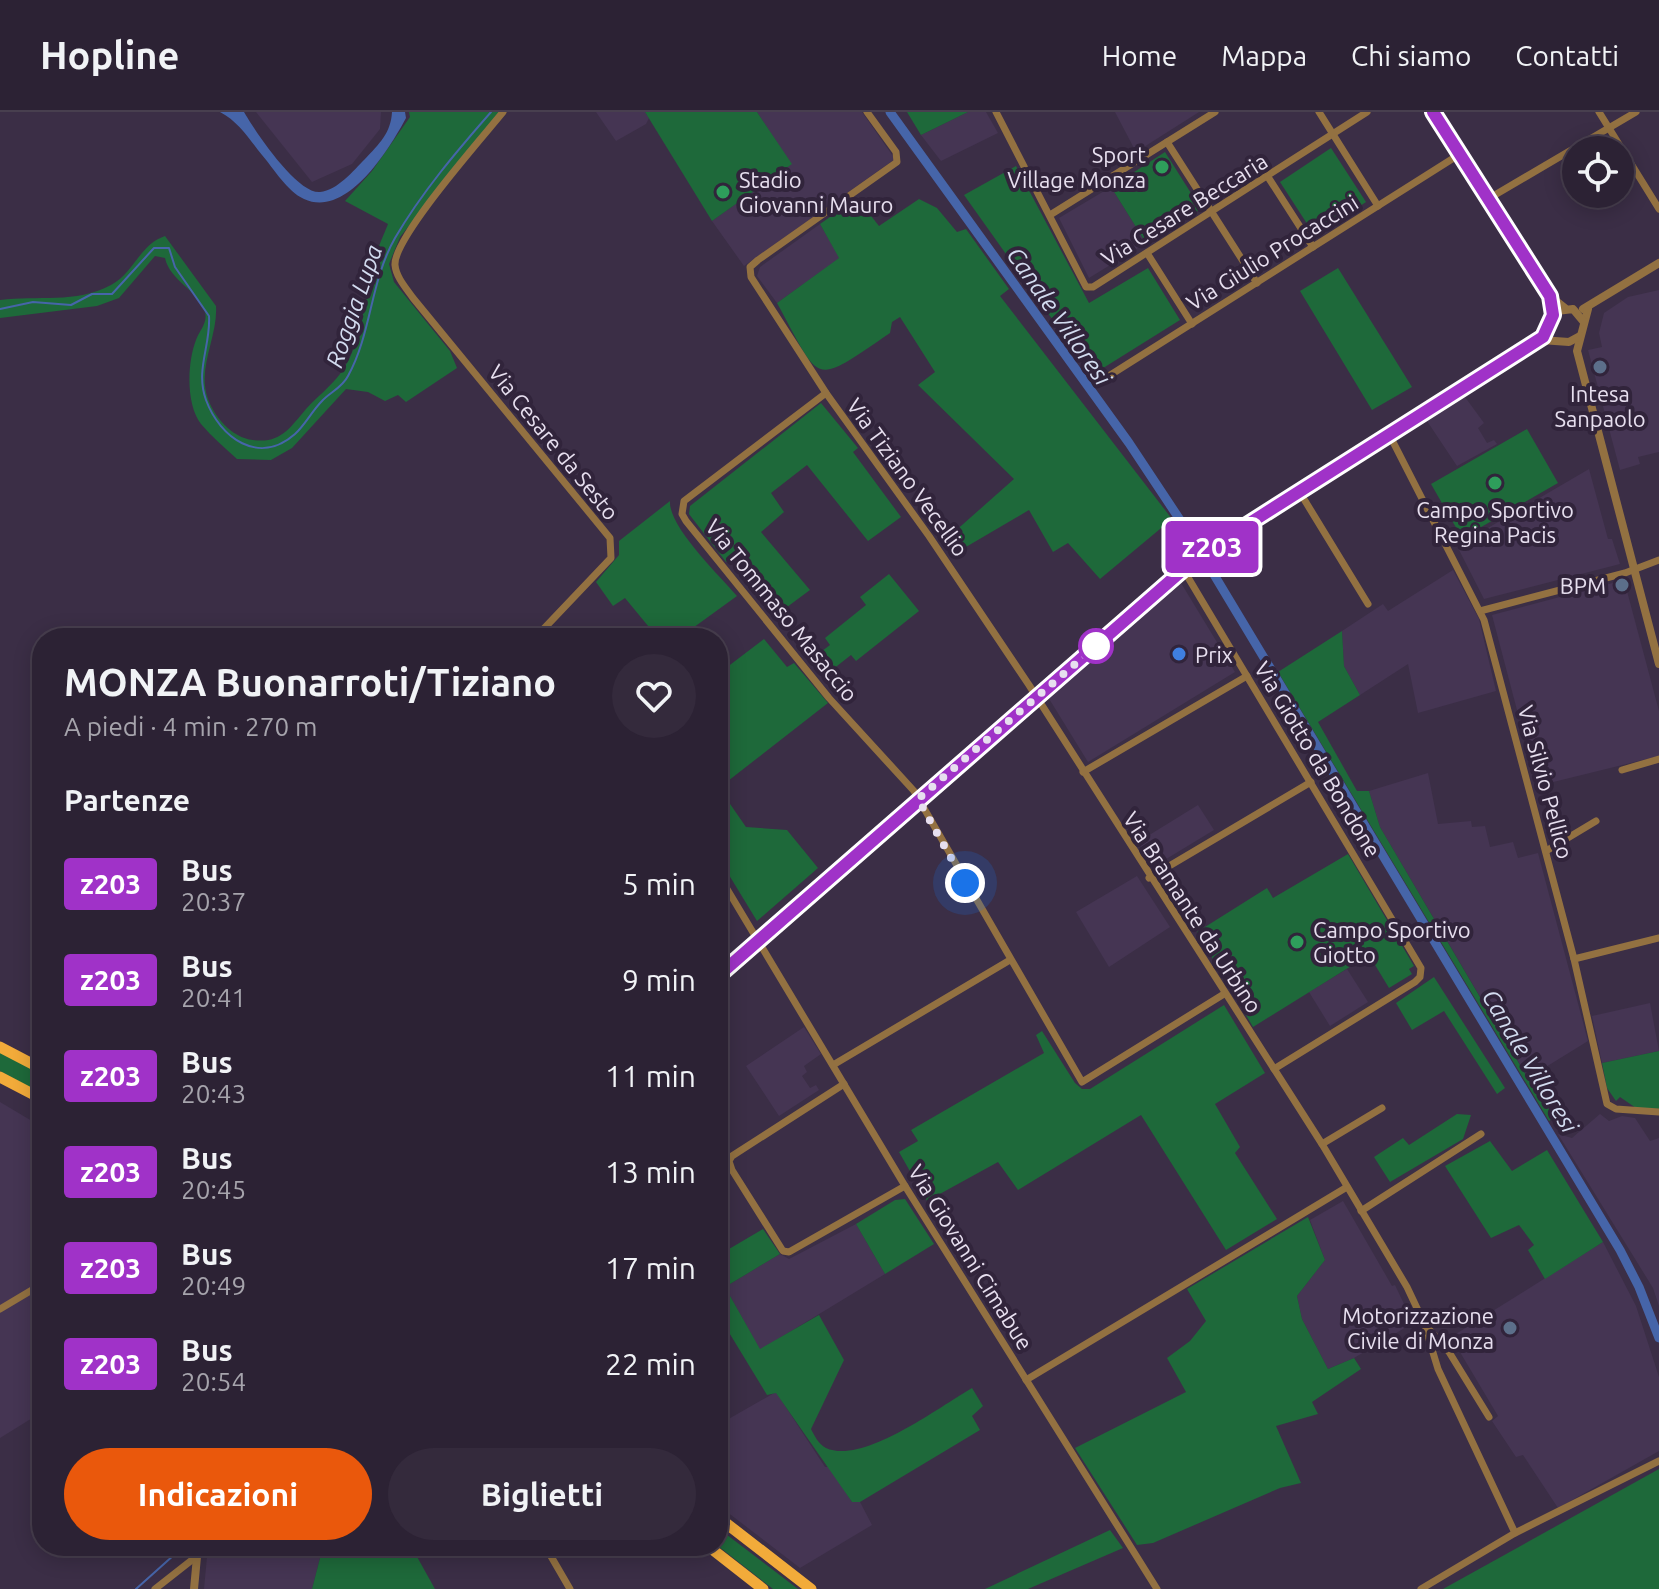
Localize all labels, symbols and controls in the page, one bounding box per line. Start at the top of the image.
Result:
text: Hopline [40,34,179,76]
text: Home [1102,40,1177,71]
text: Mappa [1221,40,1307,71]
text: Chi siamo [1351,40,1471,71]
text: Contatti [1515,40,1619,71]
map controls [1562,136,1634,208]
button: locate [1562,136,1634,208]
place label: Sport Village Monza [1007,142,1146,192]
street label: Via Cesare Beccaria [1096,148,1272,270]
marker: Sport Village Monza [1153,158,1171,176]
place label: Stadio Giovanni Mauro [739,167,893,217]
marker: Stadio Giovanni Mauro [714,183,732,201]
street label: Via Giulio Procaccini [1182,189,1362,315]
water label: Roggia Lupa [320,241,388,371]
water label: Canale Villoresi [1001,242,1117,391]
marker: Intesa Sanpaolo [1591,358,1609,376]
street label: Via Cesare da Sesto [484,359,624,525]
place label: Intesa Sanpaolo [1554,381,1646,431]
street label: Via Tiziano Vecellio [842,393,974,561]
marker: Campo Sportivo Regina Pacis [1486,474,1504,492]
place label: Campo Sportivo Regina Pacis [1416,497,1574,547]
street label: Via Tommaso Masaccio [701,514,863,706]
line badge: z203 [1156,521,1268,573]
text: z203 [1181,531,1243,562]
place label: BPM [1560,573,1606,598]
marker: BPM [1613,576,1631,594]
unlabelled marker [1079,629,1113,663]
place label: Prix [1195,642,1233,667]
marker: Prix [1170,645,1188,663]
button: heart [612,654,696,738]
street label: Via Giotto da Bondone [1250,657,1386,861]
text: MONZA Buonarroti/Tiziano [64,661,556,703]
street label: Via Silvio Pellico [1514,703,1578,861]
text: A piedi · 4 min · 270 m [64,712,317,741]
text: Partenze [64,783,190,817]
street label: Via Bramante da Urbino [1119,807,1267,1017]
text: Bus [181,853,233,887]
your location [945,863,985,903]
text: 5 min [622,867,696,901]
text: z203 [80,868,141,899]
text: 20:37 [181,887,246,916]
place label: Campo Sportivo Giotto [1313,917,1471,967]
marker: Campo Sportivo Giotto [1288,933,1306,951]
text: Bus [181,949,233,983]
text: 9 min [622,963,696,997]
text: z203 [80,964,141,995]
text: 20:41 [181,983,246,1012]
water label: Canale Villoresi [1477,984,1584,1138]
text: Bus [181,1045,233,1079]
text: 11 min [605,1059,696,1093]
text: z203 [80,1060,141,1091]
text: 20:43 [181,1079,246,1108]
text: Bus [181,1141,233,1175]
text: 13 min [605,1155,696,1189]
text: z203 [80,1156,141,1187]
street label: Via Giovanni Cimabue [904,1160,1038,1354]
text: 20:45 [181,1175,246,1204]
text: Bus [181,1237,233,1271]
text: 17 min [605,1251,696,1285]
text: z203 [80,1252,141,1283]
text: 20:49 [181,1271,246,1300]
place label: Motorizzazione Civile di Monza [1342,1303,1494,1353]
marker: Motorizzazione Civile di Monza [1501,1319,1519,1337]
text: Bus [181,1333,233,1367]
text: 22 min [605,1347,696,1381]
text: z203 [80,1348,141,1379]
text: 20:54 [181,1367,246,1396]
button: Indicazioni [64,1448,372,1540]
button: Biglietti [388,1448,696,1540]

